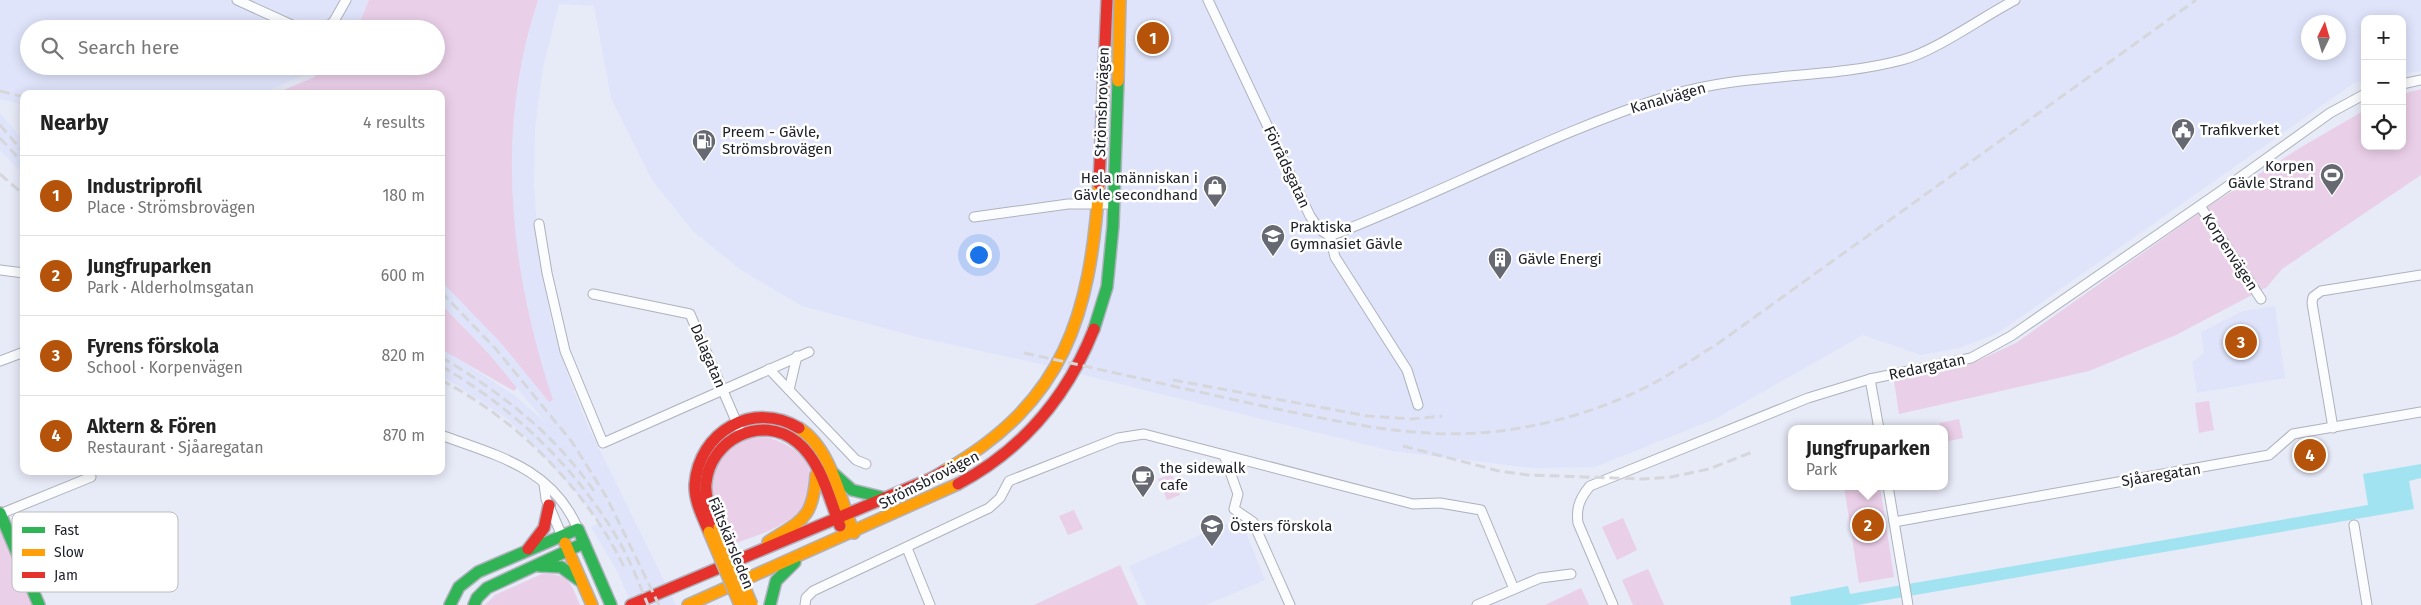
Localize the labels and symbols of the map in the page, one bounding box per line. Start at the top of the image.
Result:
north arrow [2301,15,2346,60]
pin: 1 [1137,19,1169,57]
street label: Strömsbrovägen [1091,47,1113,157]
street label: Kanalvägen [1628,79,1708,117]
public building icon: Trafikverket [2170,117,2196,151]
place label: Trafikverket [2200,121,2280,139]
place label: Preem - Gävle, Strömsbrovägen [722,123,832,158]
street label: Förrådsgatan [1260,123,1314,211]
fuel station icon: Preem - Gävle, Strömsbrovägen [691,128,717,162]
place label: Korpen Gävle Strand [2228,157,2314,192]
sports icon: Korpen Gävle Strand [2319,162,2345,196]
place label: Hela människan i Gävle secondhand [1073,169,1198,204]
shop icon: Hela människan i Gävle secondhand [1202,174,1228,208]
street label: Korpenvägen [2198,210,2262,294]
place label: Praktiska Gymnasiet Gävle [1290,218,1403,253]
school or university icon: Praktiska Gymnasiet Gävle [1260,223,1286,257]
your location [966,242,992,268]
building icon: Gävle Energi [1487,246,1513,280]
place label: Gävle Energi [1518,250,1602,268]
street label: Dalagatan [686,321,730,391]
pin: 3 [2225,323,2257,361]
street label: Redargatan [1887,350,1967,384]
pin: 4 [2294,436,2326,474]
street label: Strömsbrovägen [876,447,982,513]
place label: the sidewalk cafe [1160,459,1246,494]
street label: Sjåaregatan [2120,460,2202,490]
cafe icon: the sidewalk cafe [1130,464,1156,498]
street label: Fältskärsleden [704,494,758,592]
pin: 2 [1852,506,1884,544]
legend [12,512,178,592]
school or university icon: Östers förskola [1199,513,1225,547]
place label: Östers förskola [1230,517,1332,535]
text: Fast [54,522,80,539]
text: Slow [54,544,84,561]
text: Jam [54,567,78,584]

